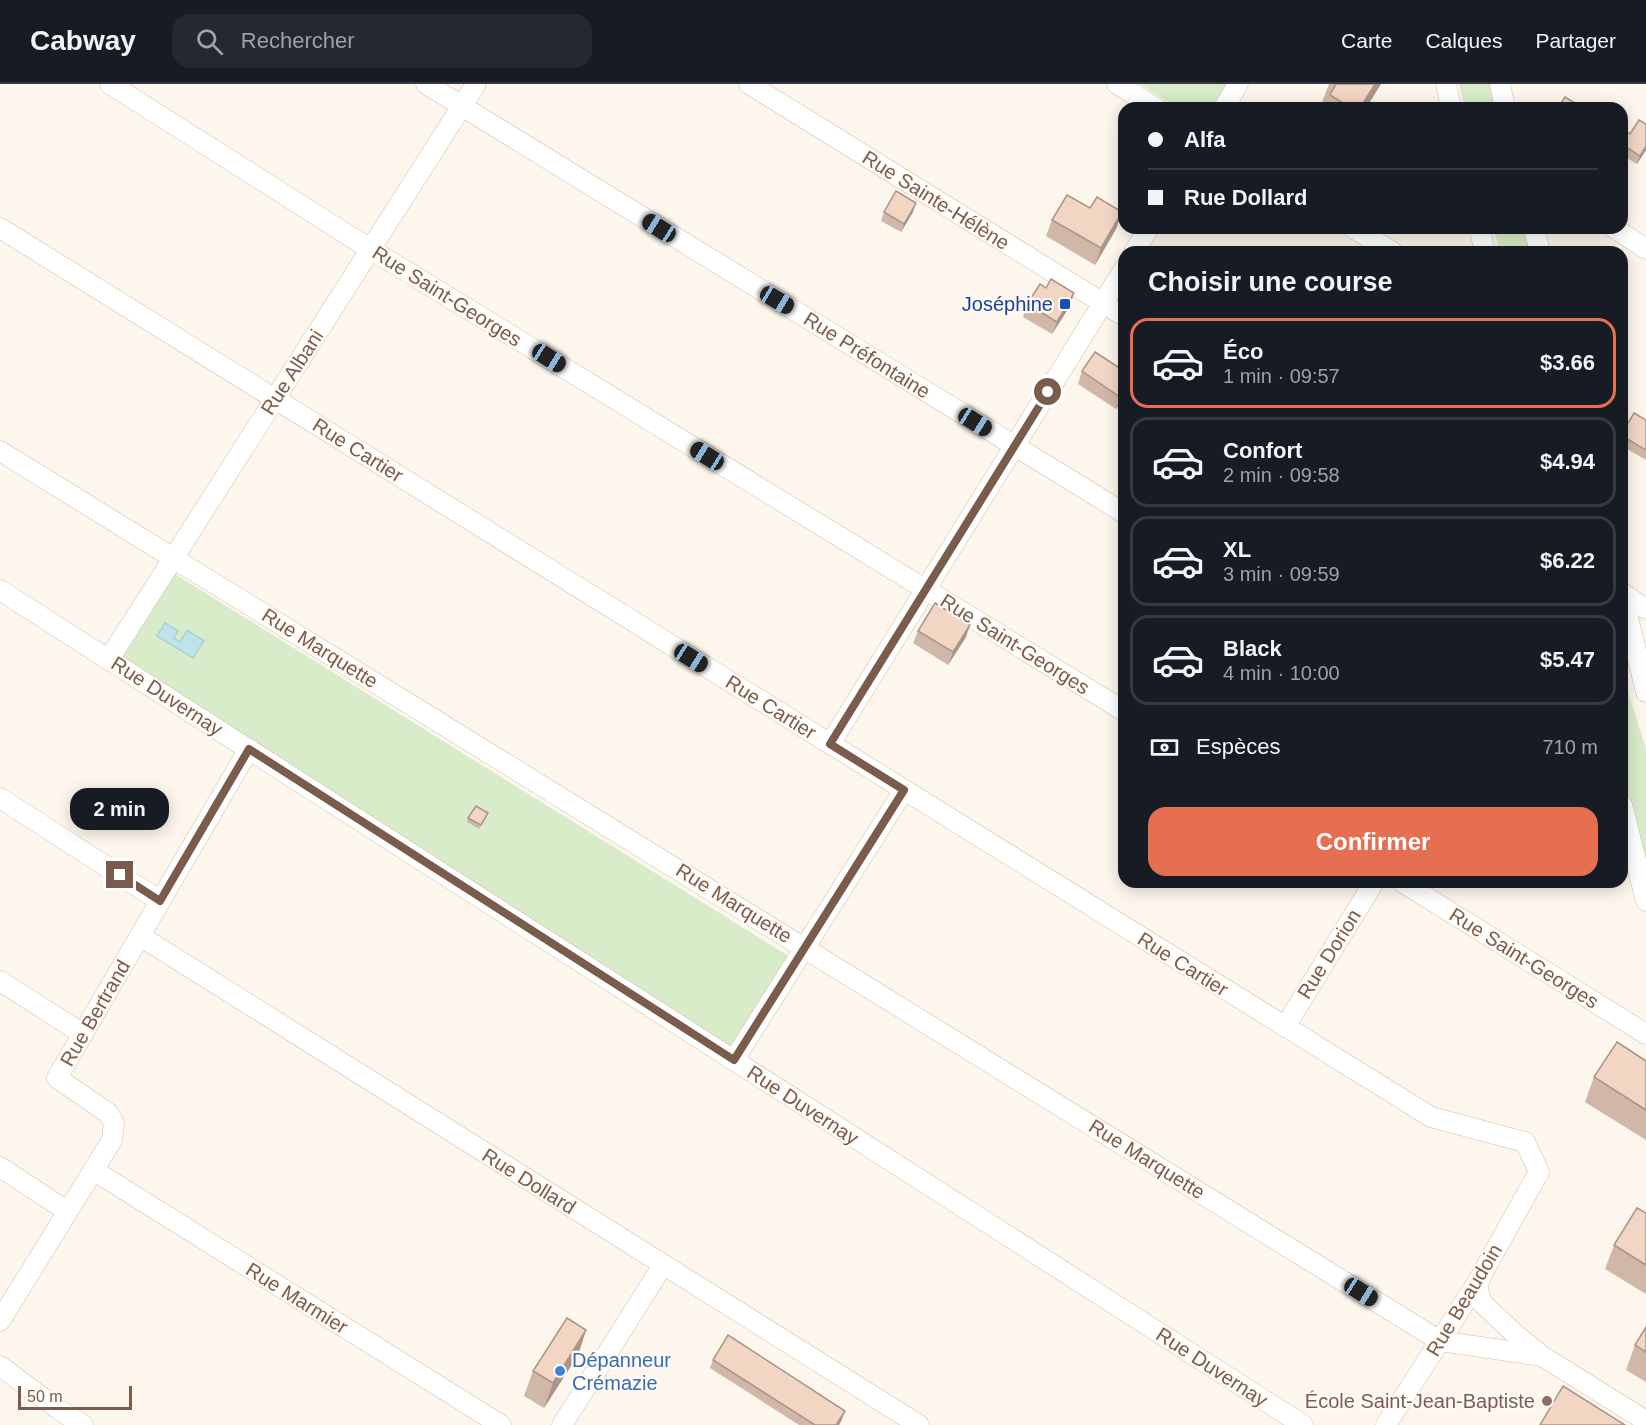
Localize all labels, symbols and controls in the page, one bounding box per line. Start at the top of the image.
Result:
search box [172,14,592,68]
text: Cabway [30,25,136,56]
icon: search [193,25,226,58]
text: Rechercher [241,28,355,53]
text: Carte [1341,29,1392,52]
text: Calques [1425,29,1502,52]
text: Partager [1535,29,1616,52]
text: Alfa [1184,127,1226,152]
street label: Rue Sainte-Hélène [859,146,1013,254]
text: Rue Dollard [1184,185,1307,210]
car [639,211,679,245]
street label: Rue Saint-Georges [369,241,525,351]
text: Choisir une course [1148,267,1393,297]
car [757,283,797,317]
place label: Joséphine [962,293,1053,315]
marker: Joséphine [1058,297,1072,311]
street label: Rue Préfontaine [800,307,934,403]
street label: Rue Albani [256,325,328,419]
icon: car [1151,336,1205,390]
text: Éco [1223,339,1263,364]
car [529,341,569,375]
text: $3.66 [1540,350,1595,375]
text: 1 min · 09:57 [1223,365,1340,387]
route start [1034,378,1061,405]
car [955,405,995,439]
street label: Rue Cartier [309,414,407,487]
icon: car [1151,435,1205,489]
text: Confort [1223,438,1302,463]
car [687,439,727,473]
text: $4.94 [1540,449,1595,474]
text: 2 min · 09:58 [1223,464,1340,486]
icon: car [1151,534,1205,588]
text: XL [1223,537,1251,562]
text: $6.22 [1540,548,1595,573]
text: 3 min · 09:59 [1223,563,1340,585]
street label: Rue Saint-Georges [937,589,1093,699]
street label: Rue Marquette [258,604,382,692]
icon: car [1151,633,1205,687]
text: Black [1223,636,1282,661]
car [671,641,711,675]
text: $5.47 [1540,647,1595,672]
street label: Rue Duvernay [107,652,227,740]
text: 4 min · 10:00 [1223,662,1340,684]
street label: Rue Cartier [722,671,820,744]
icon: cash [1148,731,1181,764]
text: Espèces [1196,734,1280,759]
text: 710 m [1542,736,1598,758]
callout: 2 min [70,788,170,830]
text: 2 min [93,798,146,820]
button: Confirmer [1148,807,1598,876]
street label: Rue Marquette [672,859,796,947]
route end [106,861,133,888]
street label: Rue Saint-Georges [1446,903,1602,1013]
street label: Rue Dorion [1293,905,1365,1003]
street label: Rue Cartier [1134,928,1232,1001]
street label: Rue Bertrand [56,956,134,1070]
street label: Rue Duvernay [743,1061,863,1149]
street label: Rue Marquette [1085,1115,1209,1203]
street label: Rue Dollard [478,1144,580,1218]
street label: Rue Beaudoin [1422,1240,1506,1360]
street label: Rue Marmier [242,1258,352,1338]
car [1341,1275,1381,1309]
street label: Rue Duvernay [1152,1323,1272,1411]
place label: Dépanneur Crémazie [572,1349,671,1394]
marker: Dépanneur Crémazie [553,1364,567,1378]
scale bar [18,1383,132,1410]
text: 50 m [27,1388,63,1405]
place label: École Saint-Jean-Baptiste [1305,1390,1535,1412]
marker: École Saint-Jean-Baptiste [1540,1394,1554,1408]

